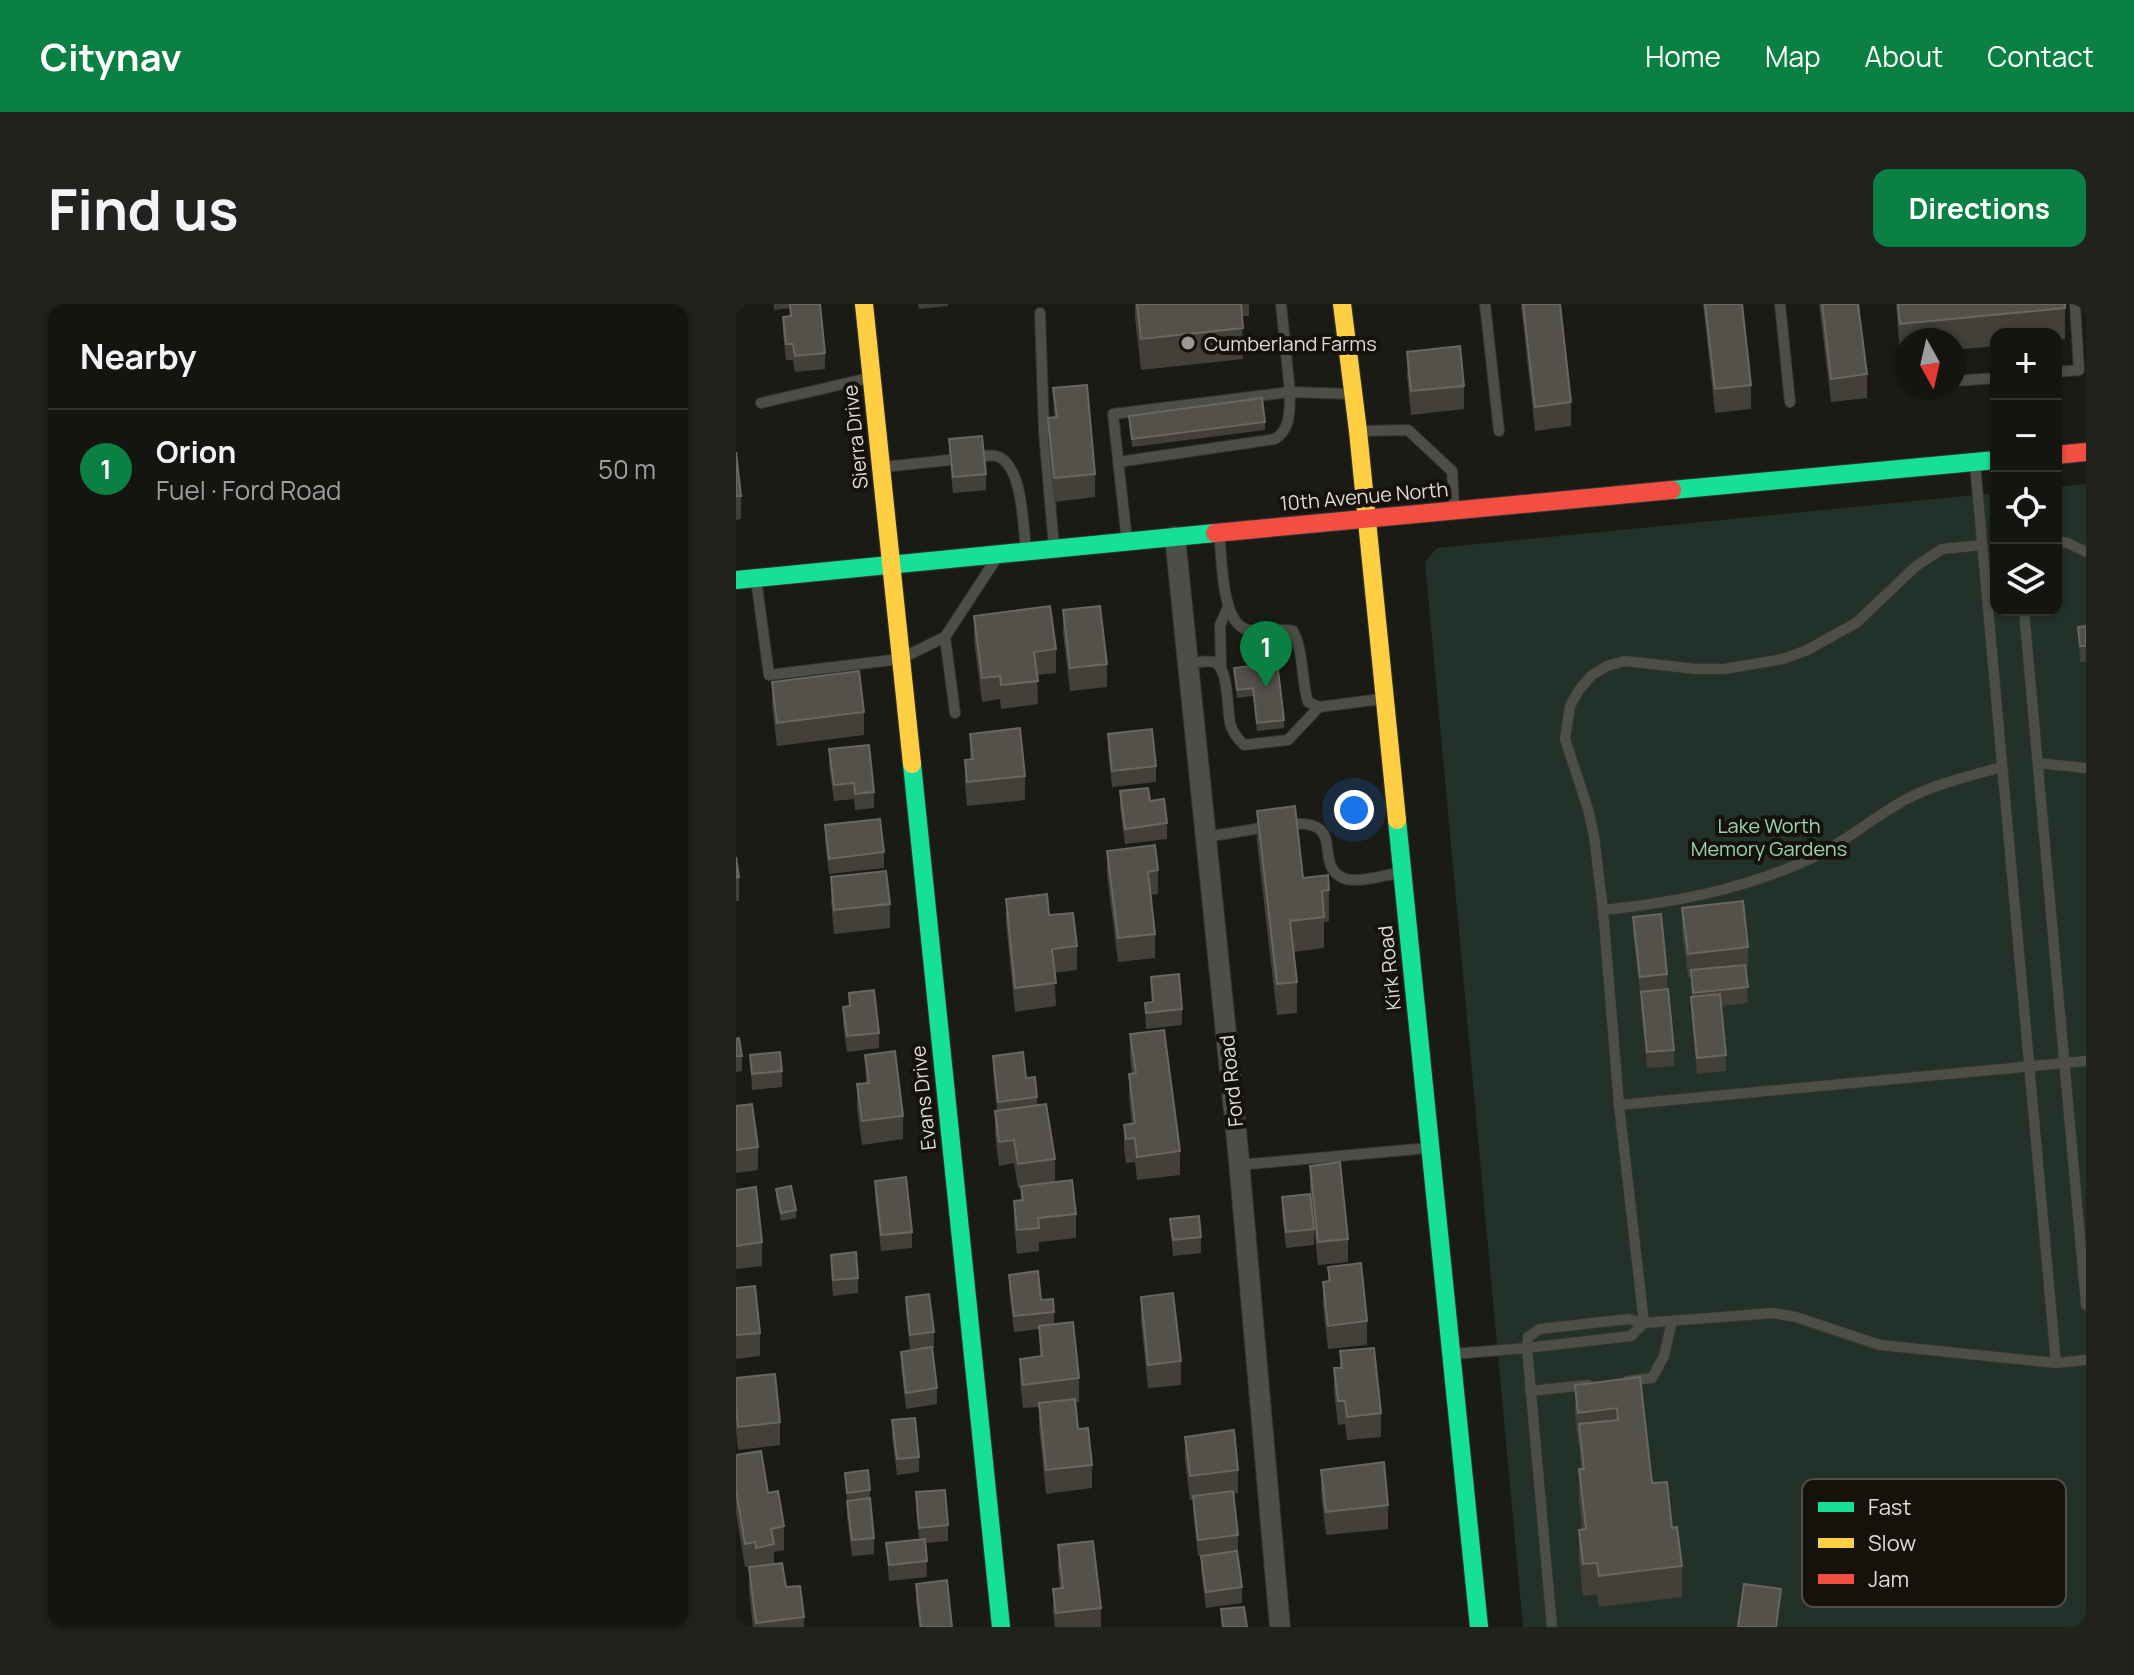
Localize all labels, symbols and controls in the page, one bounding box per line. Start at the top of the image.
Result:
text: Citynav [40,30,182,82]
text: Home [1645,37,1721,75]
text: Map [1765,37,1821,75]
text: About [1865,37,1943,75]
text: Contact [1987,37,2094,75]
button: Directions [1873,169,2086,247]
text: Find us [48,170,239,247]
north arrow [1894,328,1966,400]
map controls [1990,328,2062,616]
button: + [1990,328,2062,400]
place label: Cumberland Farms [1204,330,1377,357]
text: Nearby [80,333,196,379]
marker: Cumberland Farms [1179,334,1197,352]
street label: Sierra Drive [836,384,874,490]
button: − [1990,400,2062,472]
text: Orion [156,431,236,472]
text: 1 [100,451,112,487]
text: 50 m [598,451,656,487]
text: Fuel · Ford Road [156,472,342,508]
button: locate [1990,472,2062,544]
street label: 10th Avenue North [1279,475,1449,517]
button: layers [1990,544,2062,616]
pin: 1 [1240,621,1292,687]
your location [1334,790,1374,830]
park label: Lake Worth Memory Gardens [1691,812,1847,862]
street label: Kirk Road [1371,924,1407,1012]
street label: Ford Road [1213,1034,1249,1128]
street label: Evans Drive [904,1044,942,1152]
legend [1802,1479,2066,1607]
text: Fast [1868,1492,1911,1522]
text: Slow [1868,1528,1916,1558]
text: Jam [1868,1564,1909,1594]

